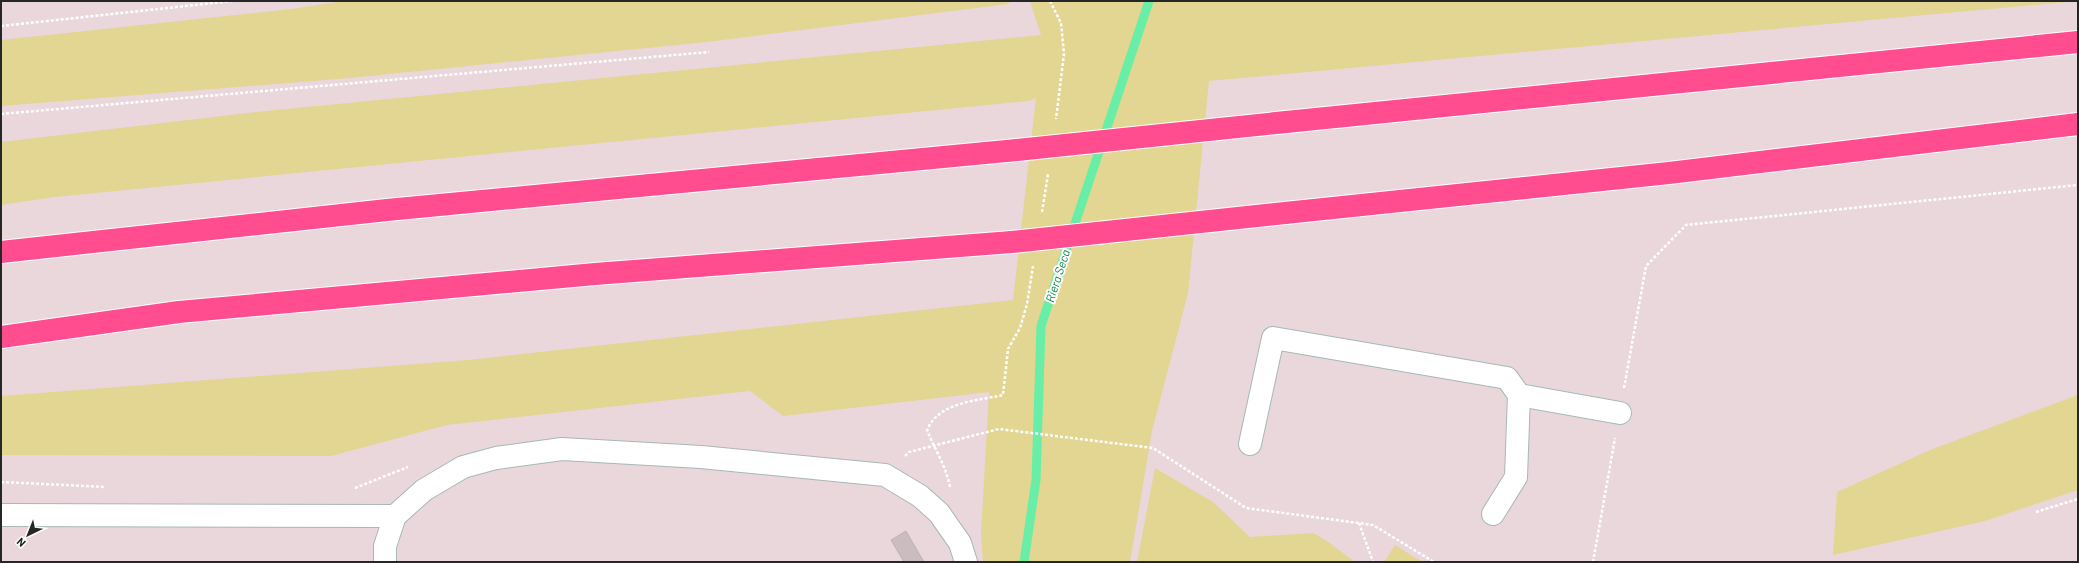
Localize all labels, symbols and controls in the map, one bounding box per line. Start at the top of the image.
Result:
water label: Riera Seca [1042,248,1072,304]
north arrow [8,515,48,555]
text: N [14,535,28,550]

